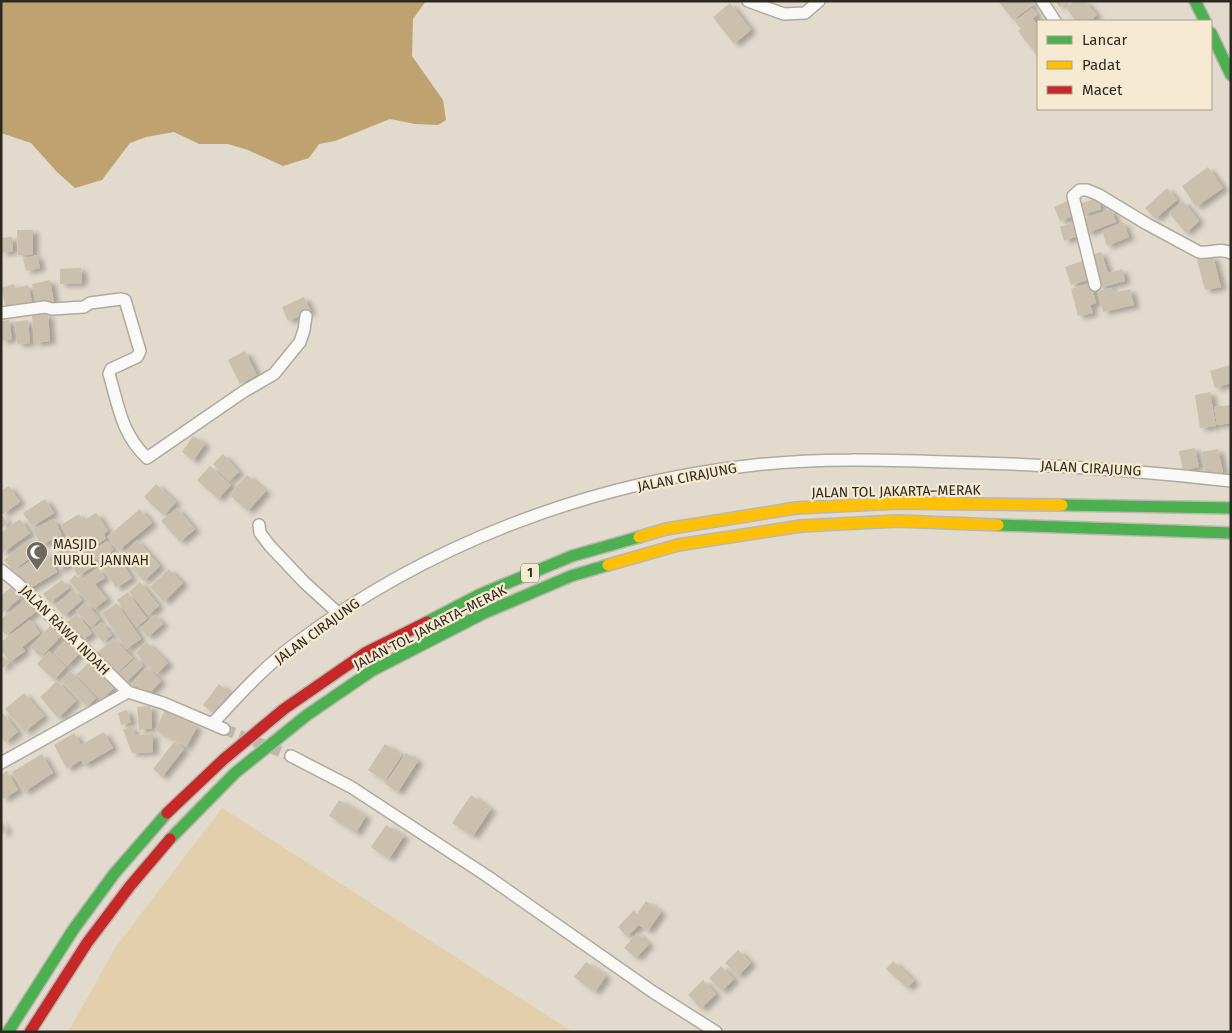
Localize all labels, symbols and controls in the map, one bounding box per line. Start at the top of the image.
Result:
legend [1037,20,1212,110]
text: Lancar [1082,31,1127,49]
text: Padat [1082,56,1121,74]
text: Macet [1082,81,1123,99]
street label: JALAN CIRAJUNG [1040,457,1142,480]
street label: JALAN CIRAJUNG [636,460,738,495]
street label: JALAN TOL JAKARTA–MERAK [811,482,982,501]
place label: MASJID NURUL JANNAH [53,536,149,569]
mosque icon: MASJID NURUL JANNAH [25,540,49,571]
road number: 1 [521,564,539,582]
street label: JALAN TOL JAKARTA–MERAK [351,581,510,673]
street label: JALAN RAWA INDAH [16,582,113,679]
street label: JALAN CIRAJUNG [271,595,363,668]

